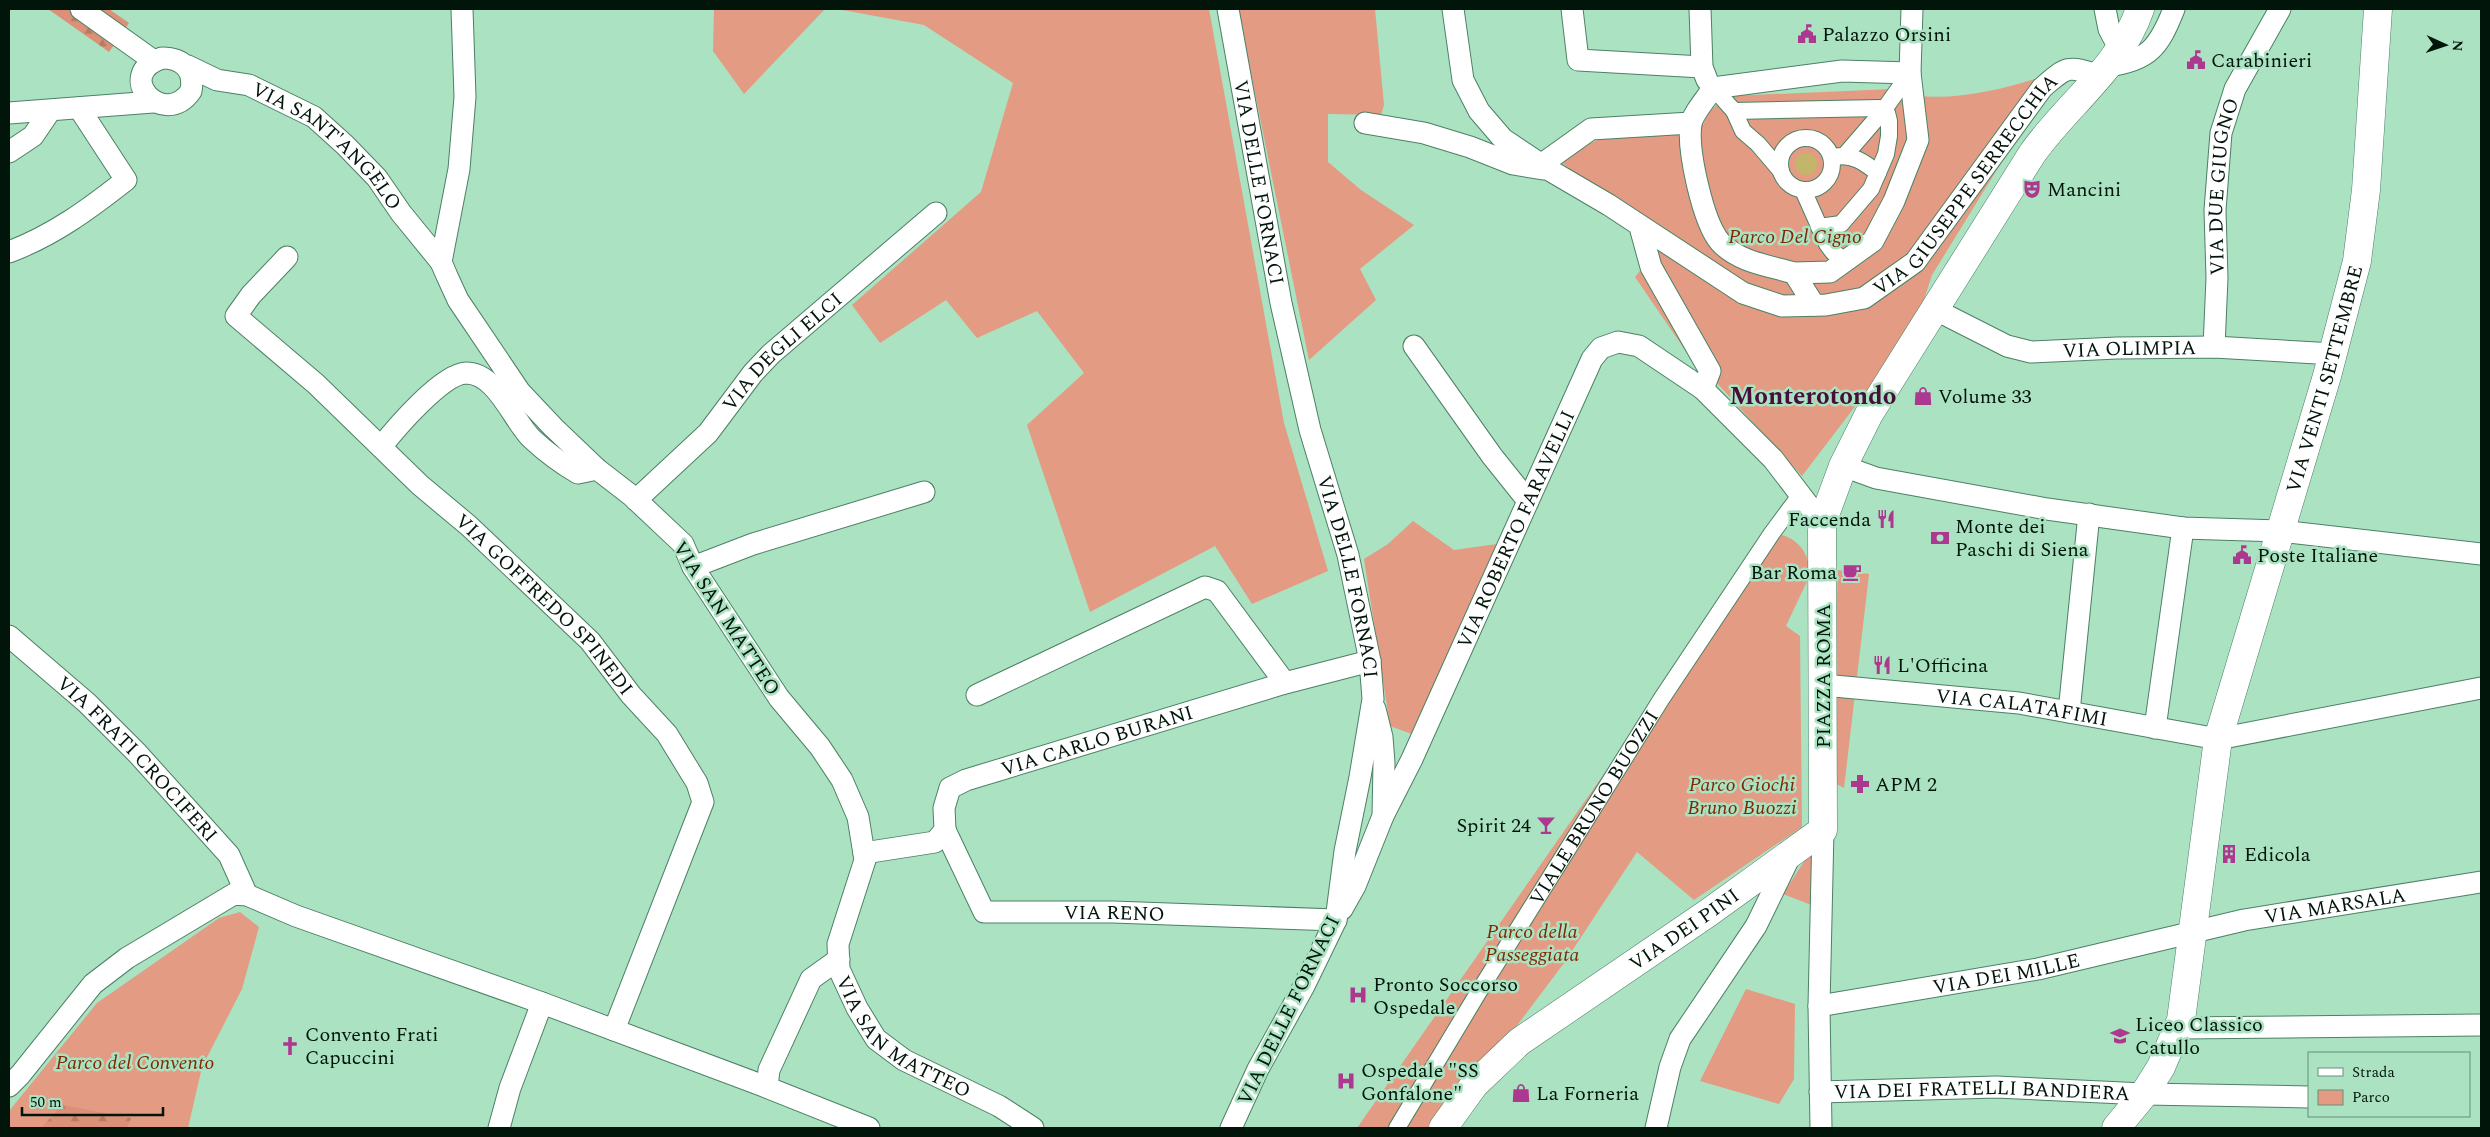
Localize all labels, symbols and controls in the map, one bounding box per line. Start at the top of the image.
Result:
place label: Palazzo Orsini [1822,20,1951,50]
north arrow [2420,20,2470,70]
public building icon: Palazzo Orsini [1796,23,1818,45]
text: N [2447,39,2468,52]
place label: Carabinieri [2211,46,2312,76]
public building icon: Carabinieri [2185,49,2207,71]
street label: VIA GIUSEPPE SERRECCHIA [1867,67,2065,303]
street label: VIA SANT'ANGELO [246,75,409,216]
street label: VIA DELLE FORNACI [1225,77,1291,287]
street label: VIA DUE GIUGNO [2200,94,2247,276]
place label: Mancini [2047,175,2121,205]
theatre icon: Mancini [2021,178,2043,200]
park label: Parco Del Cigno [1728,222,1862,252]
street label: VIA VENTI SETTEMBRE [2279,262,2371,497]
street label: VIA DEGLI ELCI [715,285,849,418]
street label: VIA OLIMPIA [2062,333,2196,367]
district label: Monterotondo [1729,378,1897,416]
place label: Volume 33 [1938,382,2032,412]
shop icon: Volume 33 [1912,385,1934,407]
street label: VIA ROBERTO FARAVELLI [1450,406,1583,654]
street label: VIA DELLE FORNACI [1309,472,1385,679]
place label: Faccenda [1788,505,1871,535]
street label: VIA GOFFREDO SPINEDI [448,507,640,702]
restaurant icon: Faccenda [1875,508,1897,530]
place label: Monte dei Paschi di Siena [1955,512,2089,565]
bank icon: Monte dei Paschi di Siena [1929,527,1951,549]
street label: VIA SAN MATTEO [665,535,787,702]
place label: Poste Italiane [2257,541,2378,571]
public building icon: Poste Italiane [2231,544,2253,566]
place label: Bar Roma [1750,558,1837,588]
cafe icon: Bar Roma [1841,561,1863,583]
street label: PIAZZA ROMA [1809,604,1839,748]
place label: L'Officina [1897,651,1988,681]
restaurant icon: L'Officina [1871,654,1893,676]
street label: VIA FRATI CROCIFERI [50,669,225,849]
street label: VIA CALATAFIMI [1934,681,2110,735]
street label: VIA CARLO BURANI [997,698,1197,785]
street label: VIALE BRUNO BUOZZI [1522,705,1667,912]
park label: Parco Giochi Bruno Buozzi [1687,770,1797,823]
place label: APM 2 [1875,770,1937,800]
pharmacy icon: APM 2 [1849,773,1871,795]
place label: Spirit 24 [1457,811,1531,841]
bar icon: Spirit 24 [1535,814,1557,836]
place label: Edicola [2244,840,2311,870]
building icon: Edicola [2218,843,2240,865]
street label: VIA MARSALA [2262,880,2408,933]
street label: VIA DEI PINI [1623,881,1746,979]
street label: VIA RENO [1064,898,1165,930]
street label: VIA DELLE FORNACI [1230,910,1348,1110]
park label: Parco della Passeggiata [1485,917,1579,970]
street label: VIA DEI MILLE [1931,946,2083,1003]
place label: Pronto Soccorso Ospedale [1373,970,1518,1023]
street label: VIA SAN MATTEO [828,971,976,1106]
hospital icon: Pronto Soccorso Ospedale [1347,984,1369,1006]
place label: Liceo Classico Catullo [2135,1010,2263,1063]
place label: Convento Frati Capuccini [305,1020,439,1073]
school or university icon: Liceo Classico Catullo [2109,1025,2131,1047]
church icon: Convento Frati Capuccini [279,1035,301,1057]
park label: Parco del Convento [55,1048,215,1078]
legend [2308,1052,2470,1117]
place label: Ospedale "SS Gonfalone" [1361,1056,1479,1109]
text: Strada [2352,1061,2395,1084]
hospital icon: Ospedale "SS Gonfalone" [1335,1070,1357,1092]
street label: VIA DEI FRATELLI BANDIERA [1833,1073,2131,1109]
place label: La Forneria [1536,1079,1639,1109]
shop icon: La Forneria [1510,1082,1532,1104]
scale bar [22,1084,164,1116]
text: Parco [2352,1086,2390,1109]
text: 50 m [30,1091,62,1114]

